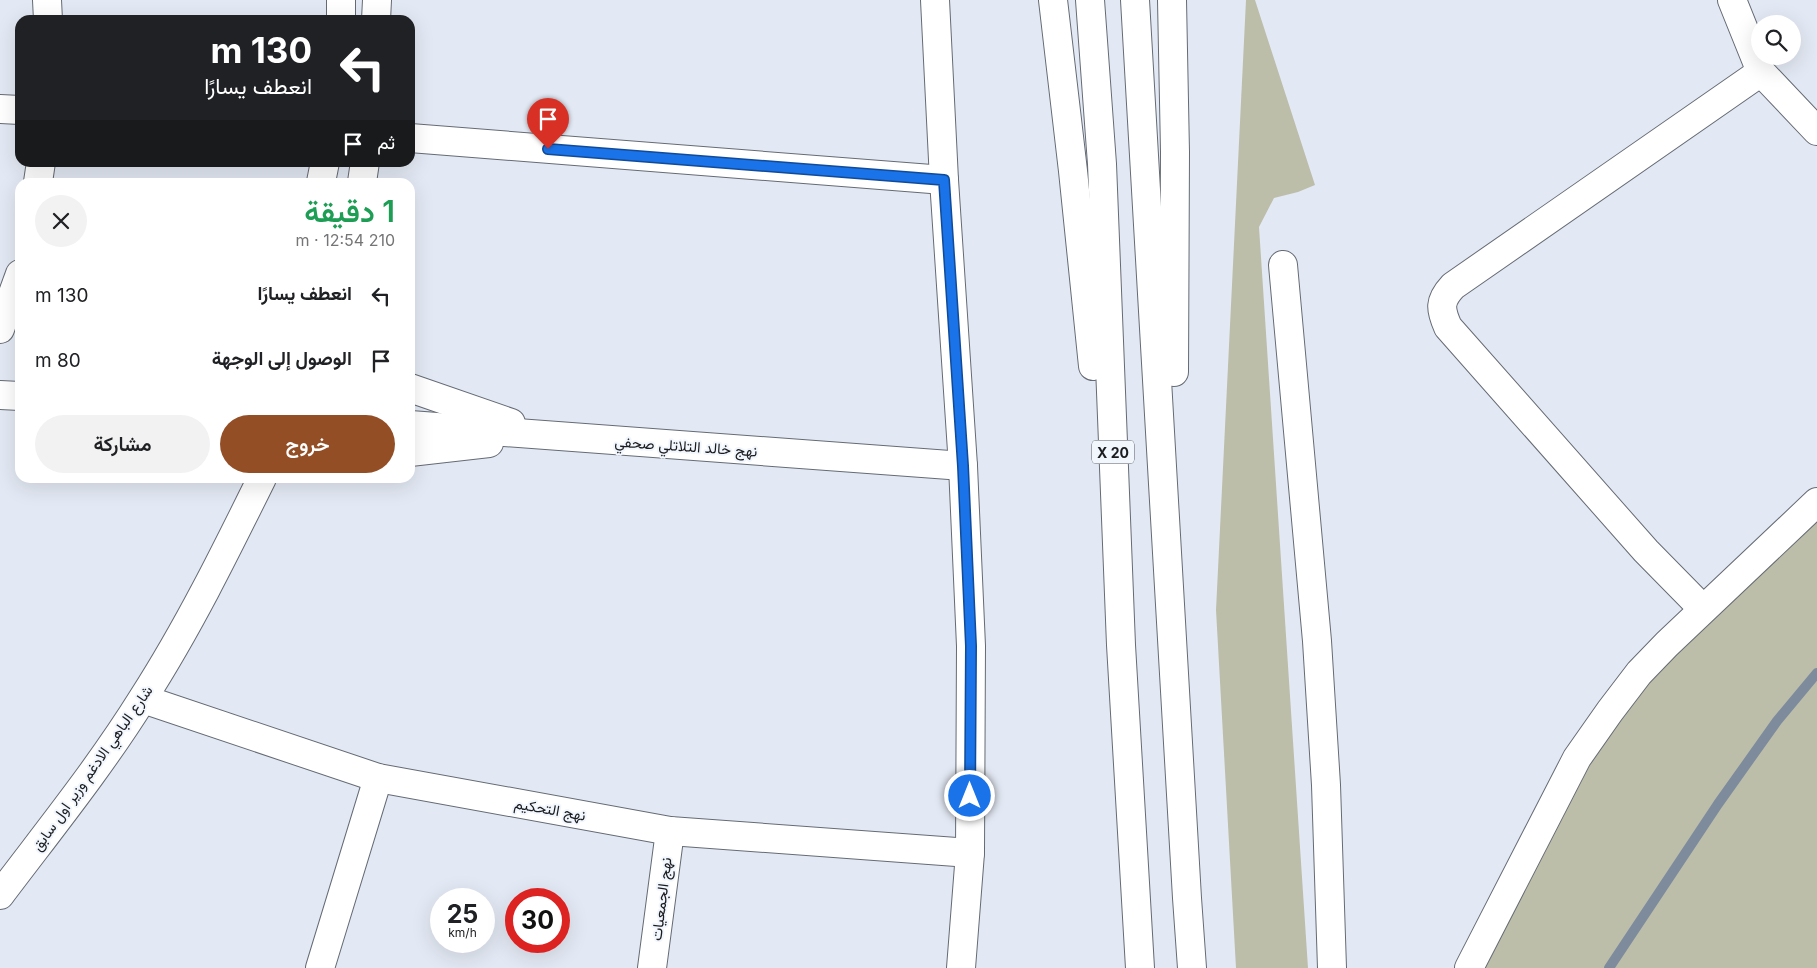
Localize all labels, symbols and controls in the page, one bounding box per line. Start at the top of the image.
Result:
map controls [1751,15,1801,65]
button: search [1751,15,1801,65]
text: 130 m [210,29,312,71]
icon: left [330,35,395,100]
text: انعطف يسارًا [204,73,312,99]
pin [527,98,569,149]
icon: arrive [534,105,562,133]
icon: arrive [339,130,367,158]
text: ثم [377,131,395,154]
text: 1 دقيقة [304,193,395,229]
button: close [35,195,87,247]
text: 210 m · 12:54 [296,230,395,250]
text: انعطف يسارًا [258,282,352,305]
icon: left [367,282,395,310]
text: 130 m [35,284,88,307]
text: الوصول إلى الوجهة [212,347,352,370]
icon: arrive [367,347,395,375]
text: 80 m [35,349,81,372]
button: مشاركة [35,415,210,473]
button: خروج [220,415,395,473]
street label: نهج خالد التلاتلي صحفي [614,432,758,464]
road number: X 20 [1092,441,1134,464]
street label: شارع الباهي الادغم وزير اول سابق [27,681,160,857]
position arrow [943,769,995,821]
street label: نهج التحكيم [512,793,587,827]
street label: نهج الجمعيات [646,856,678,942]
speed limit sign: 30 [505,888,570,953]
text: 25 [447,899,478,929]
text: km/h [448,925,477,940]

